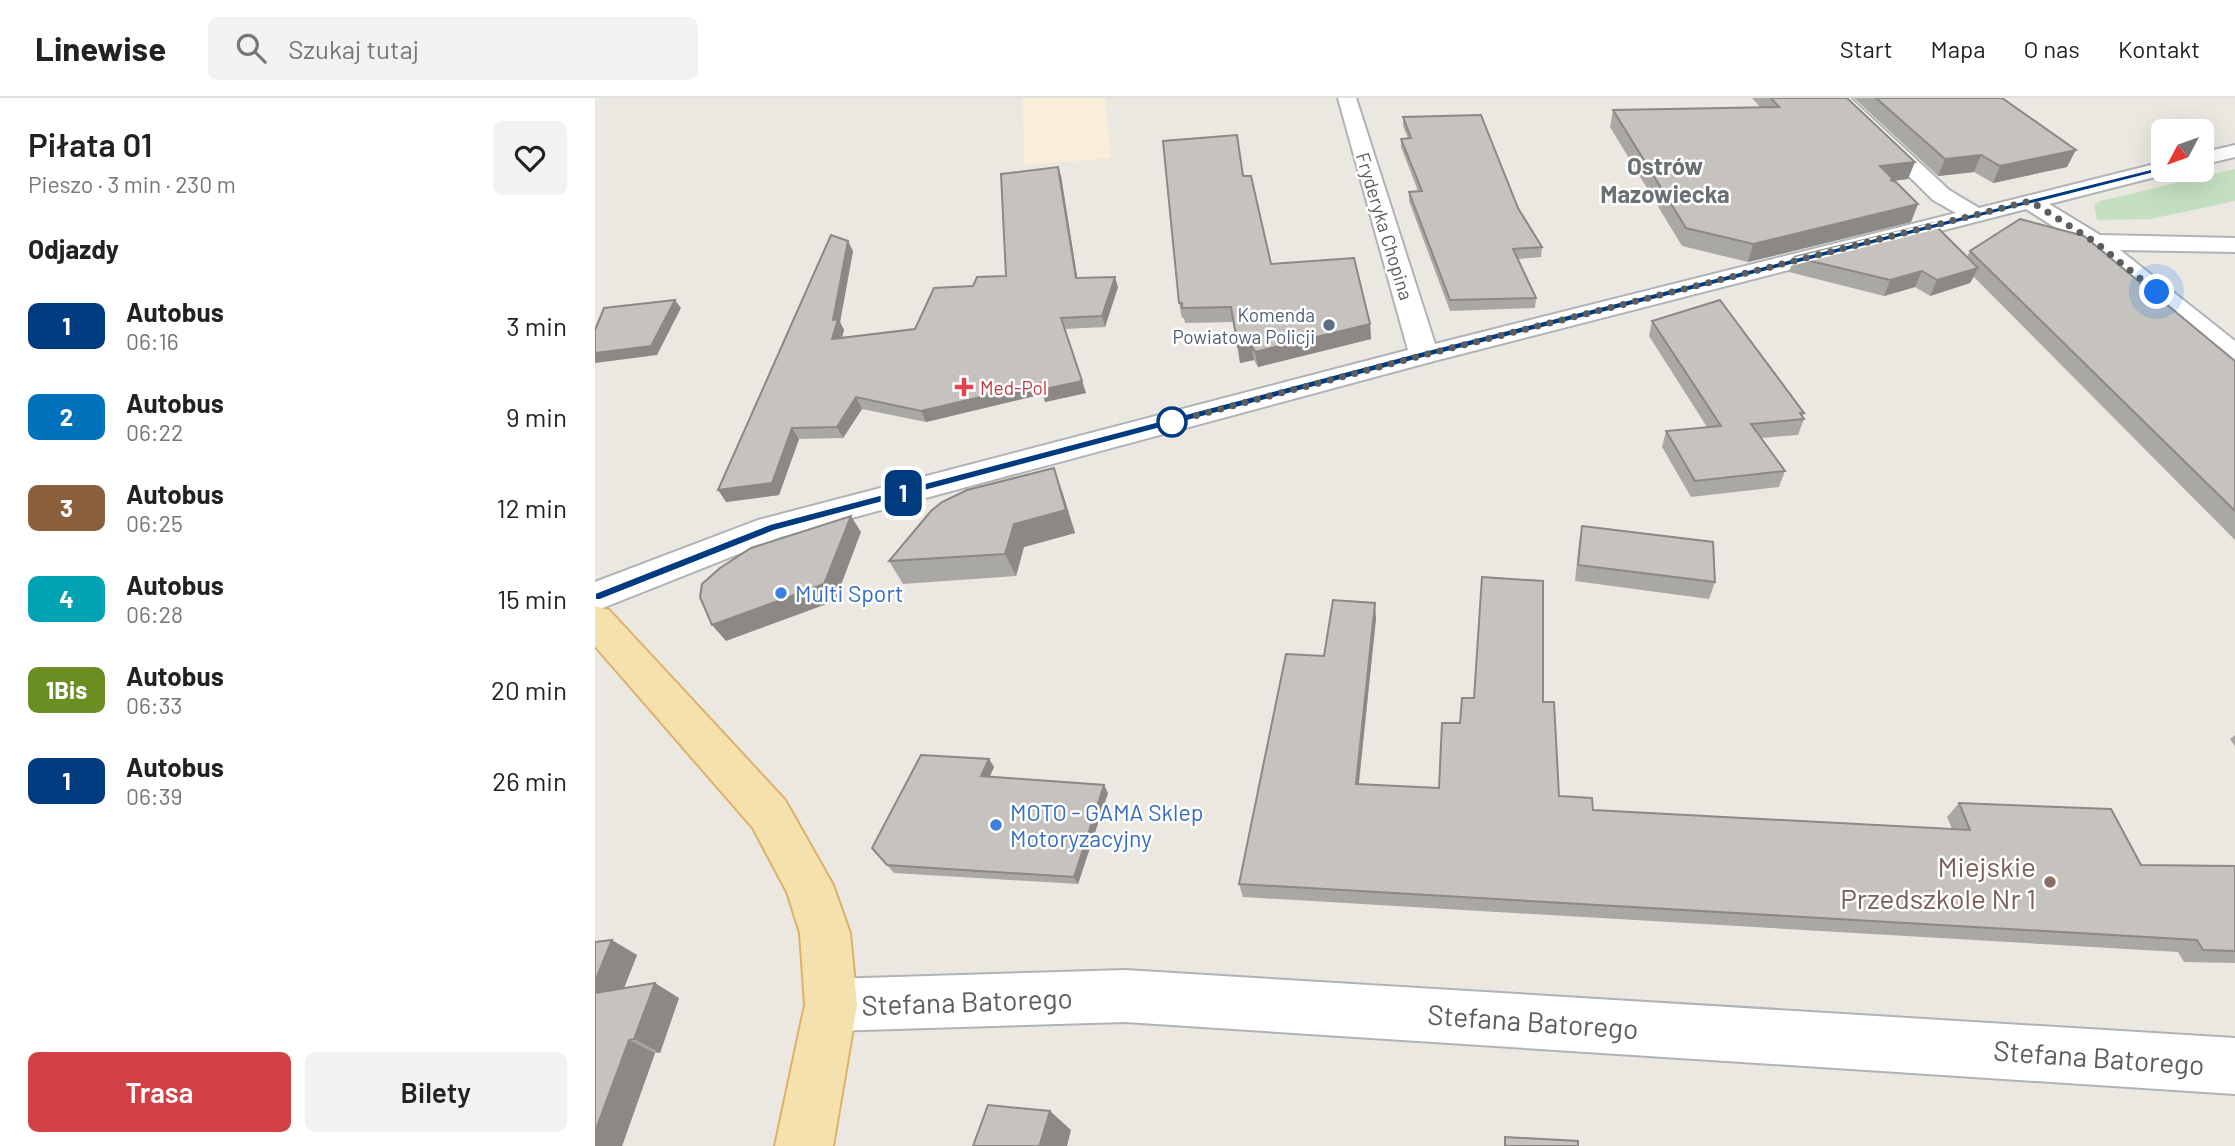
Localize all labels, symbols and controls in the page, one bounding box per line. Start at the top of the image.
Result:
search box [208,17,698,80]
text: Linewise [35,28,166,68]
icon: search [232,29,270,67]
text: Szukaj tutaj [288,33,419,64]
text: Start [1840,34,1892,63]
text: Mapa [1930,34,1985,63]
text: O nas [2023,34,2080,63]
text: Kontakt [2118,34,2200,63]
north arrow [2151,119,2214,182]
map controls [2151,119,2214,182]
button: heart [493,121,567,195]
text: Piłata 01 [28,124,152,164]
street label: Fryderyka Chopina [1352,149,1418,303]
district label: Ostrów Mazowiecka [1600,151,1730,208]
text: Pieszo · 3 min · 230 m [28,170,236,198]
text: Odjazdy [28,233,119,264]
your location [2139,274,2174,309]
text: Autobus [126,296,224,327]
place label: Komenda Powiatowa Policji [1172,303,1315,348]
text: 3 min [506,310,567,341]
text: 1 [62,311,71,340]
marker: Komenda Powiatowa Policji [1321,317,1337,333]
text: 06:16 [126,327,179,355]
place label: Med-Pol [980,376,1047,399]
marker: Med-Pol [954,377,974,397]
text: Autobus [126,387,224,418]
text: 9 min [506,401,567,432]
text: 2 [60,402,73,431]
unlabelled marker [1157,407,1187,437]
text: 06:22 [126,418,183,446]
line badge: 1 [880,470,926,516]
text: Autobus [126,478,224,509]
text: 1 [899,478,907,507]
text: 12 min [497,492,567,523]
text: 3 [60,493,73,522]
text: 06:25 [126,509,183,537]
text: Autobus [126,569,224,600]
place label: Multi Sport [795,579,903,607]
text: 15 min [497,583,567,614]
text: 4 [59,584,74,613]
marker: Multi Sport [773,585,789,601]
text: 06:28 [126,600,183,628]
text: Autobus [126,660,224,691]
text: 20 min [491,674,567,705]
text: 1Bis [46,675,87,704]
text: 06:33 [126,691,182,719]
text: Autobus [126,751,224,782]
text: 26 min [492,765,567,796]
text: 1 [62,766,71,795]
text: 06:39 [126,782,182,810]
place label: MOTO - GAMA Sklep Motoryzacyjny [1010,798,1203,852]
marker: MOTO - GAMA Sklep Motoryzacyjny [988,817,1004,833]
place label: Miejskie Przedszkole Nr 1 [1840,849,2036,915]
marker: Miejskie Przedszkole Nr 1 [2042,874,2058,890]
street label: Stefana Batorego [861,980,1073,1022]
street label: Stefana Batorego [1426,997,1640,1045]
street label: Stefana Batorego [1992,1033,2206,1081]
button: Trasa [28,1052,291,1132]
button: Bilety [305,1052,567,1132]

